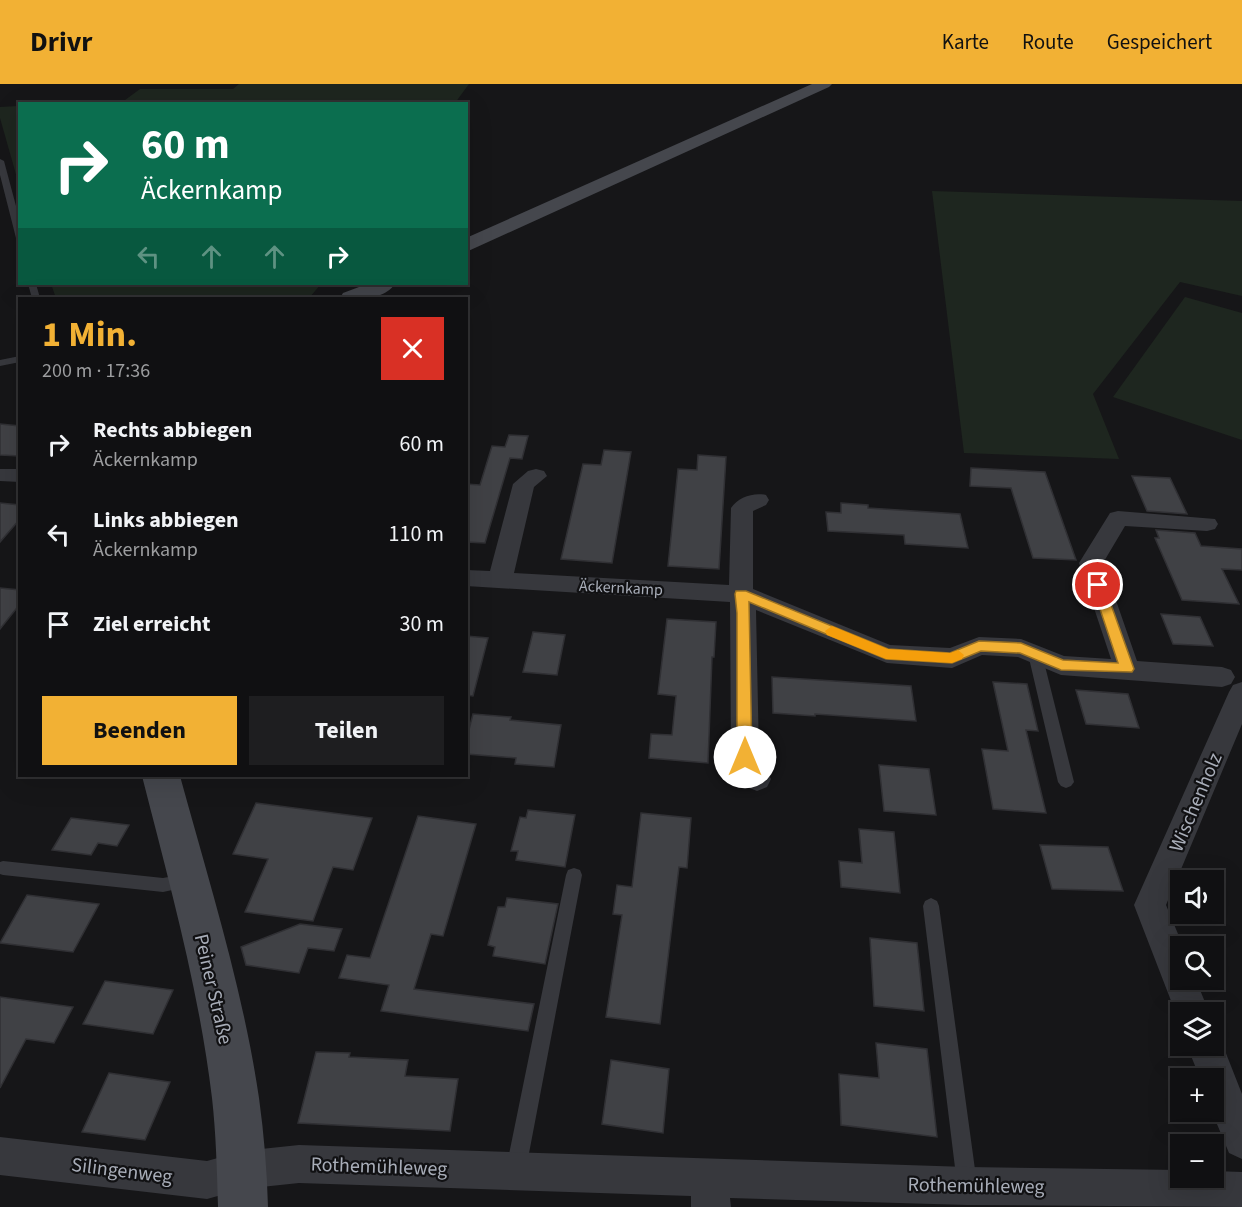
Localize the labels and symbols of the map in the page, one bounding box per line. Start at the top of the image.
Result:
pin [1072,559,1123,610]
street label: Äckernkamp [579,575,664,601]
position arrow [713,725,777,789]
street label: Wischenholz [1162,749,1229,856]
street label: Peiner Straße [187,931,239,1047]
street label: Silingenweg [70,1151,174,1191]
street label: Rothemühleweg [310,1151,448,1183]
street label: Rothemühleweg [907,1171,1045,1201]

